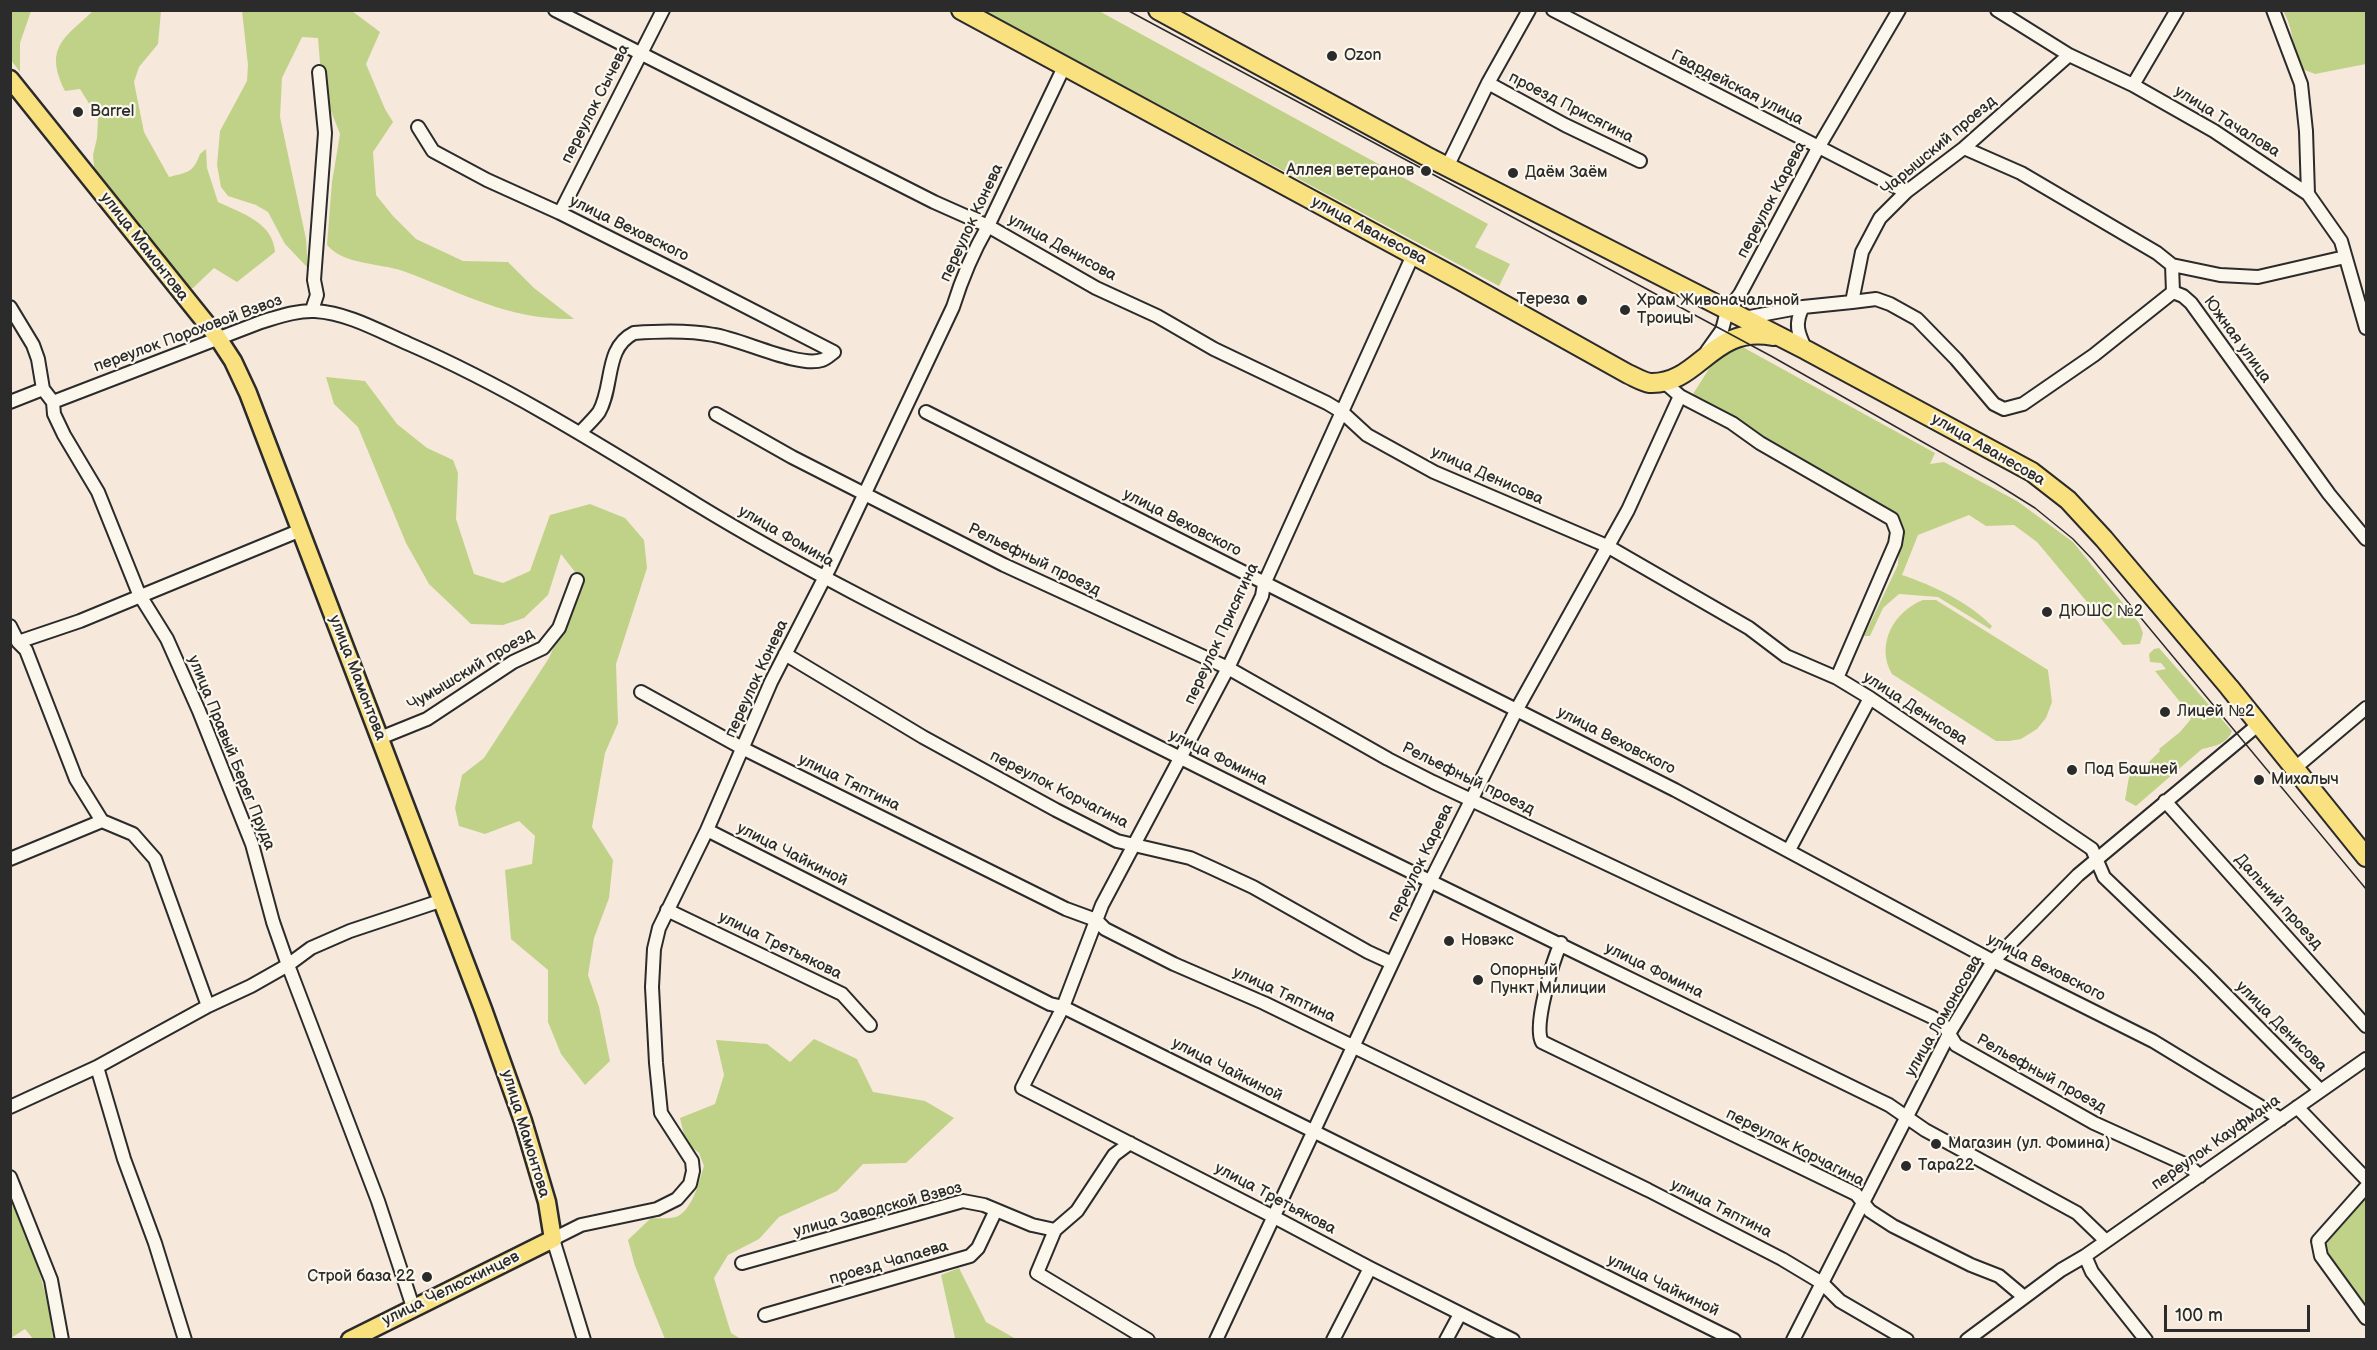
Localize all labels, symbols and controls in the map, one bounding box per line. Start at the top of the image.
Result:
street label: переулок Сычева [558,41,634,167]
place label: Ozon [1344,46,1382,66]
street label: Гвардейская улица [1668,46,1806,130]
marker: Ozon [1325,49,1339,63]
street label: проезд Присягина [1505,68,1637,148]
street label: улица Тачалова [2171,82,2283,162]
street label: Чарышский проезд [1877,92,2001,200]
place label: Barrel [90,102,134,122]
marker: Barrel [71,105,85,119]
street label: переулок Карева [1733,138,1811,262]
street label: переулок Конева [936,161,1008,285]
place label: Аллея ветеранов [1286,161,1414,181]
place label: Даём Заём [1525,163,1608,183]
marker: Аллея ветеранов [1419,164,1433,178]
marker: Даём Заём [1506,166,1520,180]
street label: улица Мамонтова [96,189,192,305]
street label: улица Веховского [566,192,692,266]
street label: улица Аванесова [1308,192,1430,270]
street label: улица Денисова [1004,210,1120,286]
place label: Тереза [1517,290,1570,310]
street label: переулок Пороховой Взвоз [91,291,285,377]
place label: Храм Живоначальной Троицы [1637,291,1799,329]
marker: Тереза [1575,293,1589,307]
street label: Южная улица [2199,293,2275,387]
marker: Храм Живоначальной Троицы [1618,303,1632,317]
street label: улица Аванесова [1928,410,2048,490]
street label: улица Денисова [1428,443,1546,509]
street label: улица Веховского [1120,485,1244,561]
street label: улица Фомина [735,502,837,572]
street label: Рельефный проезд [964,520,1104,600]
street label: переулок Присягина [1181,560,1263,708]
place label: ДЮШС №2 [2059,602,2143,622]
marker: ДЮШС №2 [2040,605,2054,619]
street label: улица Мамонтова [324,613,390,743]
street label: переулок Конева [721,617,793,741]
street label: Чумышский проезд [404,625,538,715]
street label: улица Правый Берег Пруда [183,653,279,853]
street label: улица Денисова [1859,668,1971,750]
place label: Лицей №2 [2177,702,2255,722]
street label: улица Веховского [1554,703,1678,779]
marker: Лицей №2 [2158,705,2172,719]
street label: улица Фомина [1166,726,1270,790]
street label: Рельефный проезд [1398,739,1538,819]
street label: переулок Корчагина [987,747,1131,833]
street label: улица Тяптина [795,750,903,816]
place label: Под Башней [2084,760,2178,780]
marker: Под Башней [2065,763,2079,777]
place label: Михалыч [2271,770,2339,790]
marker: Михалыч [2252,773,2266,787]
street label: переулок Карева [1384,801,1458,925]
street label: улица Чайкиной [733,819,851,891]
street label: Дальний проезд [2230,850,2326,954]
street label: улица Третьякова [715,908,845,984]
street label: улица Веховского [1984,930,2108,1006]
place label: Новэкс [1461,931,1514,951]
marker: Новэкс [1442,934,1456,948]
street label: улица Фомина [1602,939,1706,1003]
street label: улица Ломоносова [1901,952,1987,1080]
place label: Опорный Пункт Милиции [1490,961,1606,999]
street label: улица Тяптина [1230,963,1338,1027]
marker: Опорный Пункт Милиции [1471,973,1485,987]
street label: улица Денисова [2231,977,2331,1077]
street label: Рельефный проезд [1973,1030,2109,1118]
street label: улица Чайкиной [1168,1034,1286,1106]
street label: улица Мамонтова [496,1068,554,1200]
street label: переулок Кауфмана [2148,1091,2284,1195]
street label: переулок Корчагина [1723,1105,1867,1191]
place label: Магазин (ул. Фомина) [1948,1134,2110,1154]
marker: Магазин (ул. Фомина) [1929,1137,1943,1151]
place label: Тара22 [1918,1156,1974,1176]
street label: улица Третьякова [1211,1159,1339,1239]
marker: Тара22 [1899,1159,1913,1173]
street label: улица Тяптина [1667,1175,1775,1243]
street label: улица Заводской Взвоз [792,1178,964,1242]
street label: проезд Чапаева [827,1237,951,1289]
street label: улица Челюскинцев [379,1247,523,1331]
street label: улица Чайкиной [1604,1251,1722,1321]
place label: Строй база 22 [307,1267,415,1287]
marker: Строй база 22 [420,1270,434,1284]
scale bar [2167,1293,2312,1331]
text: 100 m [2175,1305,2223,1326]

